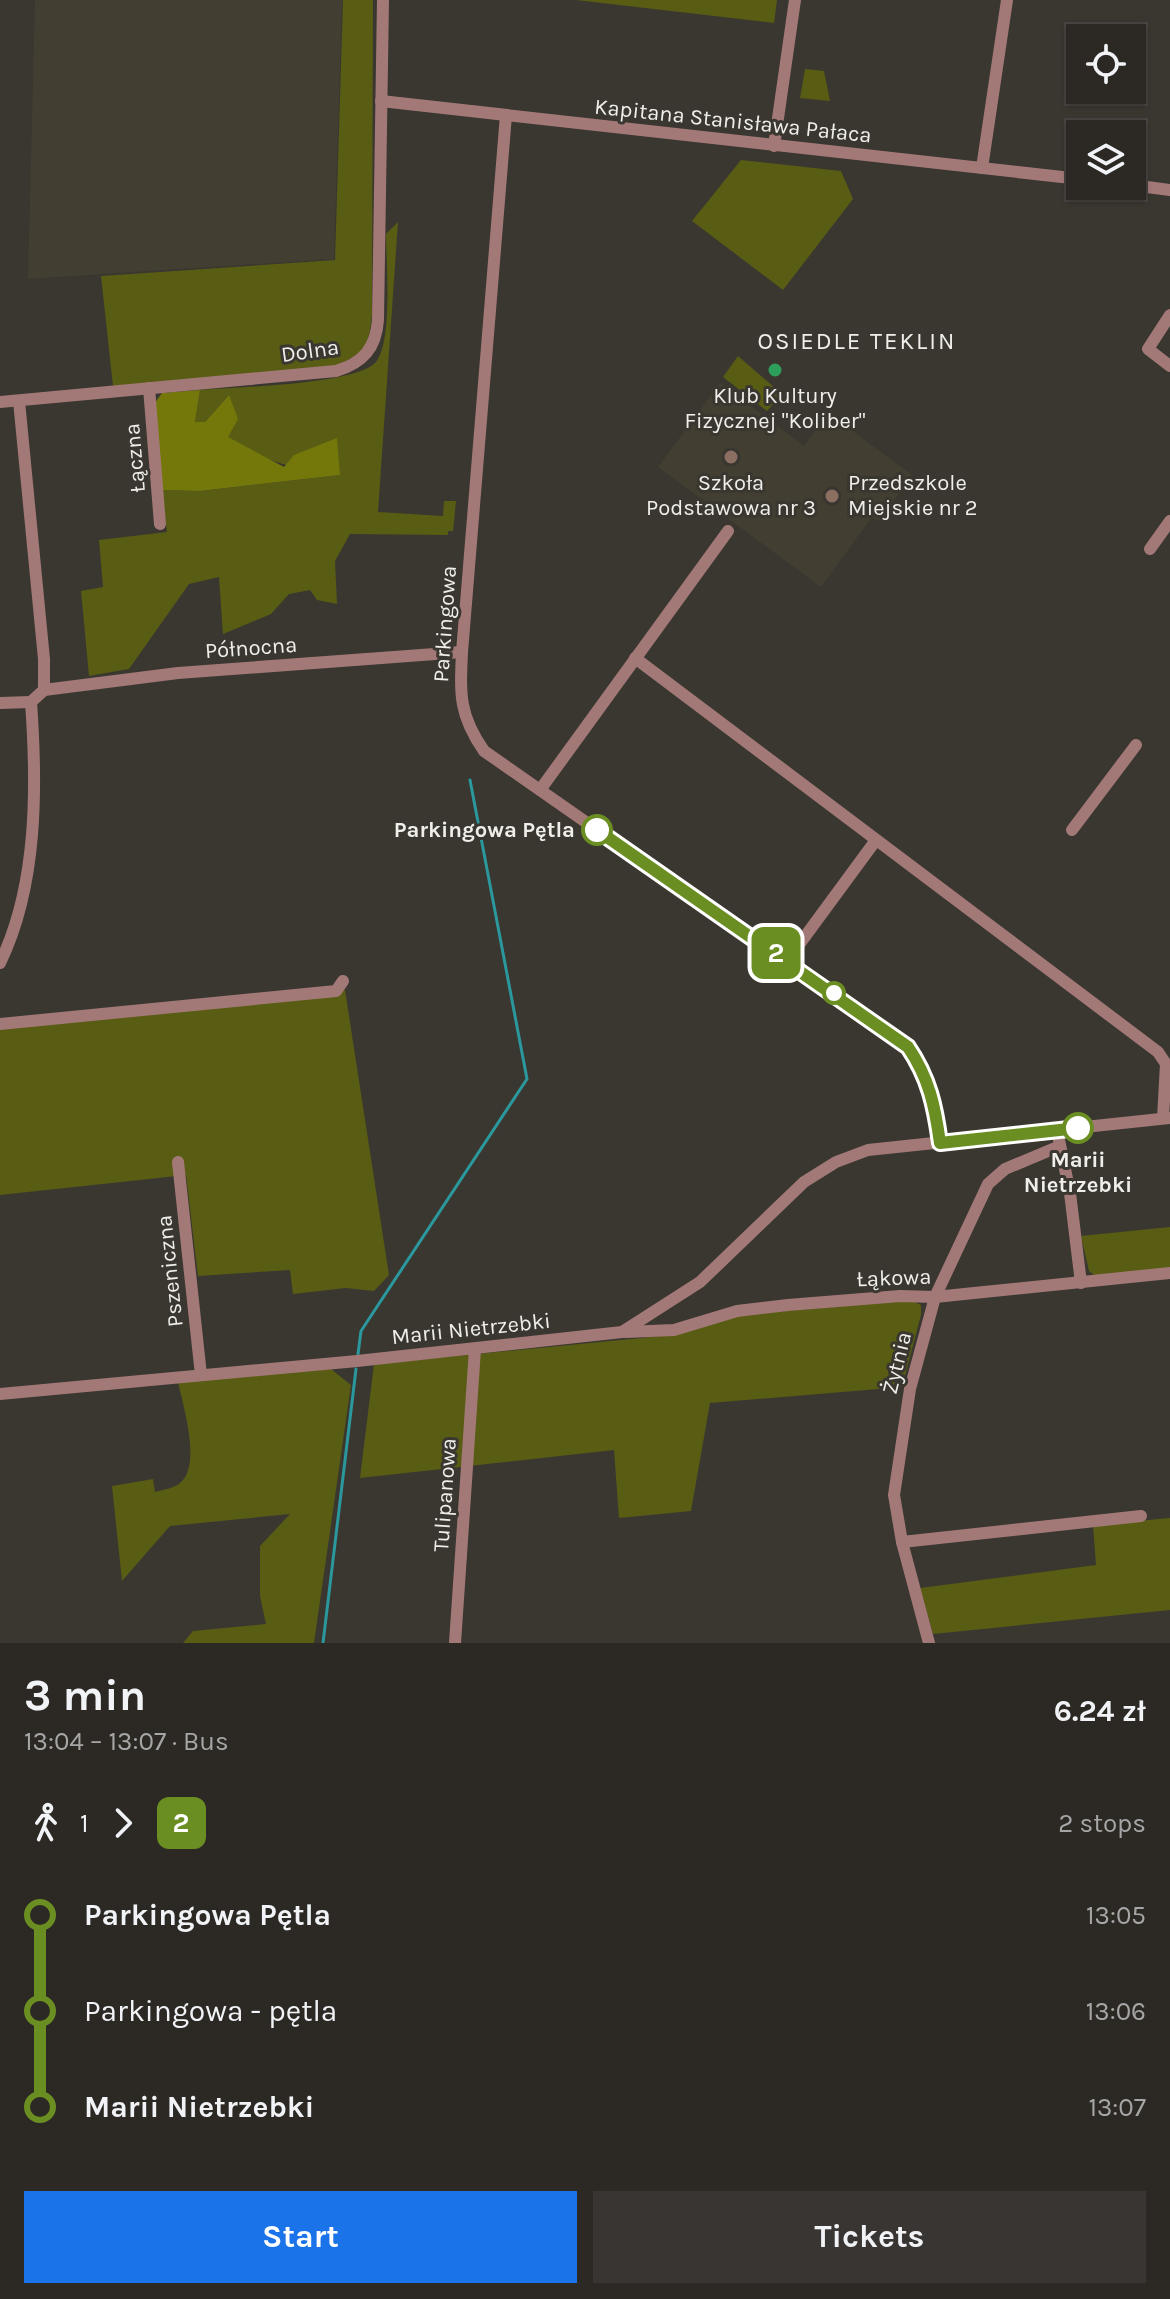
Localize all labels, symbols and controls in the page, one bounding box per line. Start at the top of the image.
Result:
map controls [1066,24,1146,200]
button: locate [1066,24,1146,104]
street label: Kapitana Stanisława Pałaca [593,94,873,148]
button: layers [1066,120,1146,200]
district label: OSIEDLE TEKLIN [758,327,956,355]
street label: Dolna [279,334,341,368]
marker: Klub Kultury Fizycznej "Koliber" [766,361,784,379]
place label: Klub Kultury Fizycznej "Koliber" [684,383,866,434]
street label: Łączna [119,422,151,494]
marker: Szkoła Podstawowa nr 3 [722,448,740,466]
place label: Szkoła Podstawowa nr 3 [646,470,816,521]
place label: Przedszkole Miejskie nr 2 [848,470,978,521]
marker: Przedszkole Miejskie nr 2 [823,487,841,505]
street label: Parkingowa [428,565,462,683]
street label: Północna [204,632,298,664]
marker: Parkingowa Pętla [582,815,612,845]
place label: Parkingowa Pętla [394,817,575,843]
line badge: 2 [750,927,802,979]
text: 2 [768,936,784,969]
unlabelled marker [823,982,845,1004]
marker: Marii Nietrzebki [1063,1113,1093,1143]
place label: Marii Nietrzebki [1024,1147,1132,1198]
street label: Pszeniczna [151,1214,189,1328]
street label: Łąkowa [856,1264,932,1292]
street label: Marii Nietrzebki [390,1308,552,1350]
street label: Żytnia [877,1329,917,1397]
street label: Tulipanowa [428,1437,462,1553]
text: 3 min [24,1670,146,1721]
text: 6.24 zł [1054,1693,1146,1729]
text: 13:04 – 13:07 · Bus [24,1726,229,1757]
icon: walk [24,1801,68,1845]
icon: forward [101,1801,145,1845]
text: 2 [173,1806,190,1839]
text: 1 [80,1808,89,1839]
text: 2 stops [1058,1808,1146,1839]
text: Parkingowa Pętla [84,1897,331,1933]
text: 13:05 [1086,1900,1146,1931]
text: Parkingowa - pętla [84,1993,337,2029]
text: 13:06 [1086,1996,1146,2027]
text: Marii Nietrzebki [84,2089,314,2125]
text: 13:07 [1088,2092,1146,2123]
button: Start [24,2191,577,2283]
button: Tickets [593,2191,1146,2283]

